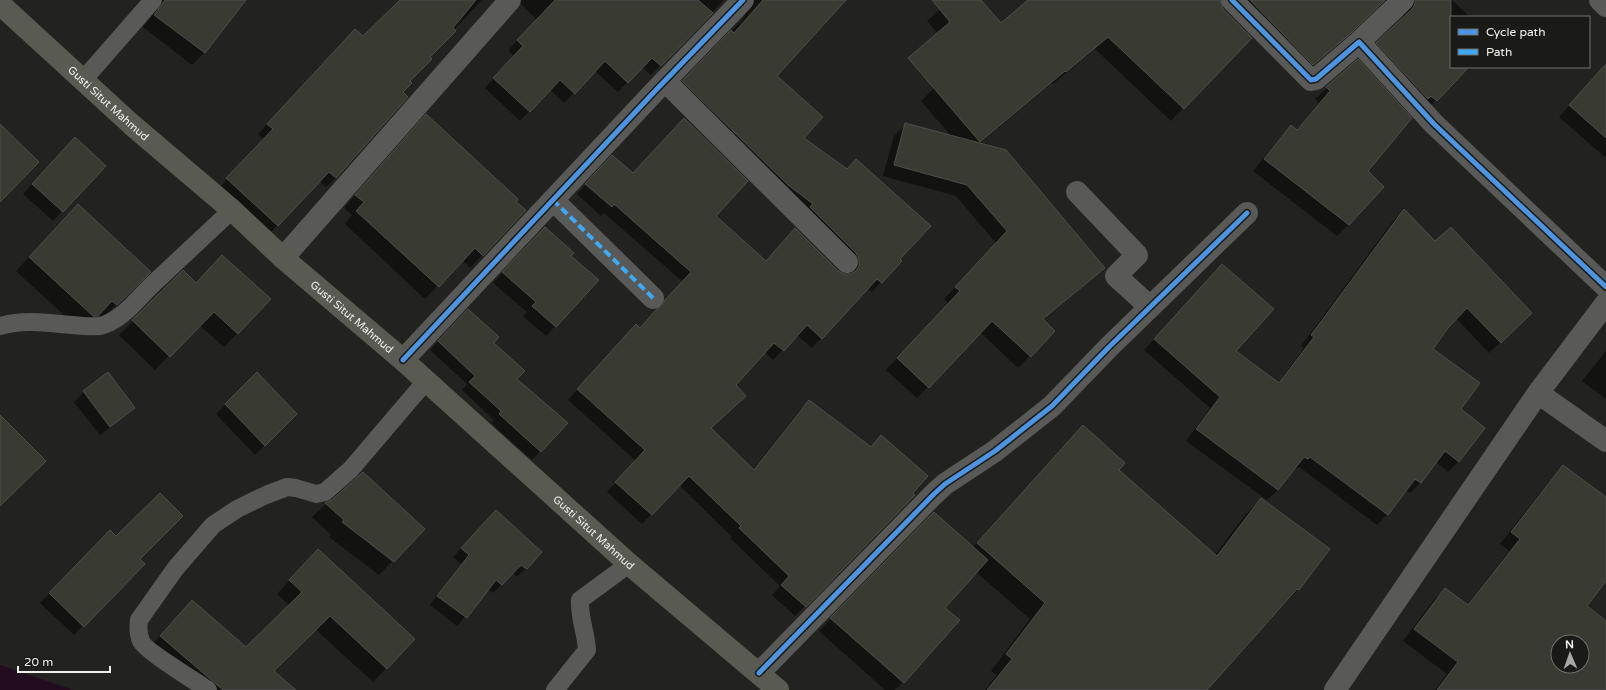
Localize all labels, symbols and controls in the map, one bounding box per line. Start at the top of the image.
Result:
legend [1450,16,1590,68]
text: Cycle path [1486,25,1545,39]
text: Path [1486,45,1512,59]
street label: Gusti Situt Mahmud [65,64,151,144]
street label: Gusti Situt Mahmud [308,278,396,356]
street label: Gusti Situt Mahmud [550,493,637,573]
north arrow [1550,634,1590,674]
text: N [1565,638,1574,651]
scale bar [18,648,110,674]
text: 20 m [24,655,53,669]

